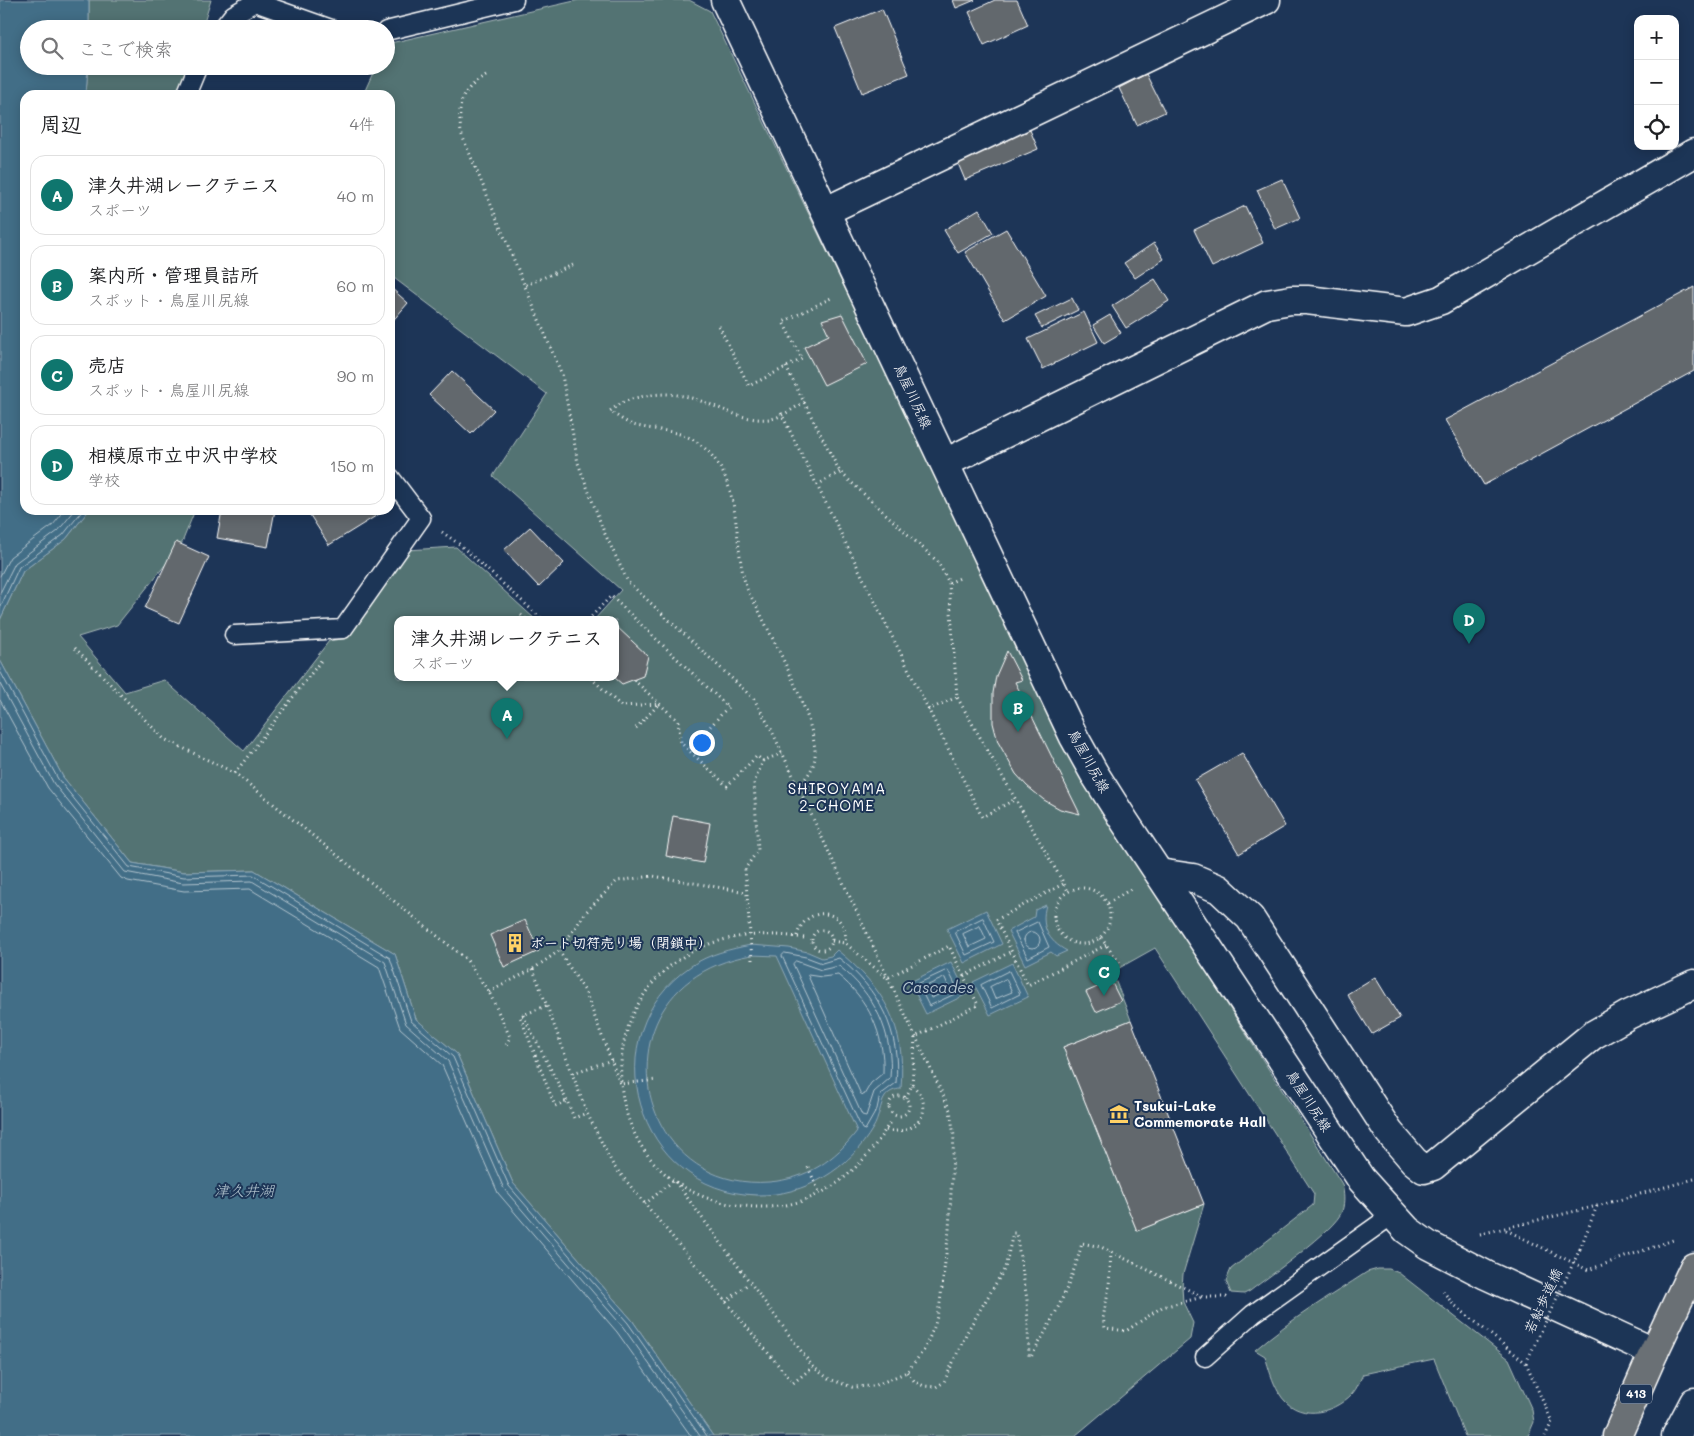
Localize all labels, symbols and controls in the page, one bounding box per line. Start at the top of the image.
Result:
map controls [1634,15,1679,150]
button: + [1634,15,1679,60]
search box [20,20,395,75]
icon: search [38,34,66,62]
text: ここで検索 [78,36,173,61]
button: − [1634,60,1679,105]
button: locate [1634,105,1679,150]
text: 周辺 [40,110,82,137]
text: 4件 [350,113,375,134]
text: 津久井湖レークテニス [88,172,279,197]
text: A [51,185,63,206]
text: 40 m [337,185,374,206]
text: スポーツ [88,199,152,220]
text: 案内所・管理員詰所 [88,262,259,287]
text: B [52,275,62,296]
text: 60 m [337,275,374,296]
text: スポット · 鳥屋川尻線 [88,289,249,310]
text: 売店 [88,352,126,377]
street label: 鳥屋川尻線 [890,360,937,432]
text: C [51,365,63,386]
text: 90 m [337,365,374,386]
text: スポット · 鳥屋川尻線 [88,379,249,400]
text: 相模原市立中沢中学校 [88,442,278,467]
text: D [51,455,63,476]
text: 150 m [330,455,374,476]
text: 学校 [88,469,120,490]
pin: D [1453,603,1485,644]
popup [394,616,619,681]
text: 津久井湖レークテニス [411,625,602,650]
text: スポーツ [411,652,475,673]
pin: B [1002,691,1034,732]
pin: A [491,698,523,739]
street label: 鳥屋川尻線 [1064,726,1115,796]
your location [689,730,715,756]
district label: SHIROYAMA 2-CHOME [788,778,886,815]
building icon: ボート切符売り場（閉鎖中） [504,932,526,954]
place label: ボート切符売り場（閉鎖中） [530,933,712,952]
pin: C [1088,955,1120,996]
water label: Cascades [902,977,974,997]
street label: 鳥屋川尻線 [1282,1066,1336,1135]
place label: Tsukui-Lake Commemorate Hall [1134,1096,1266,1131]
museum icon: Tsukui-Lake Commemorate Hall [1108,1103,1130,1125]
water label: 津久井湖 [214,1180,276,1200]
street label: 若鮎歩道橋 [1519,1265,1566,1337]
road number: 413 [1620,1385,1652,1404]

